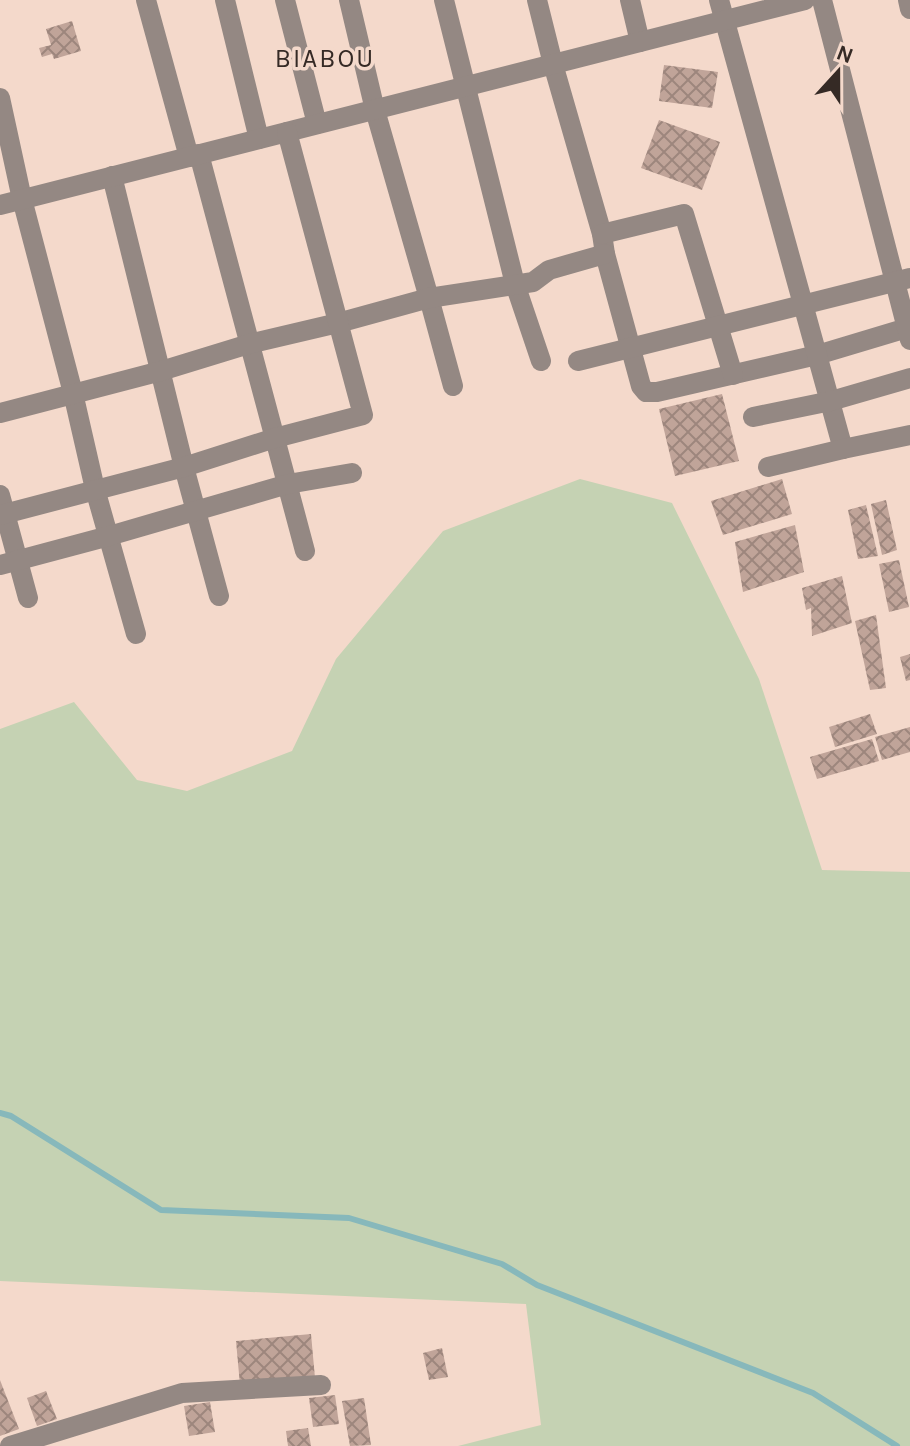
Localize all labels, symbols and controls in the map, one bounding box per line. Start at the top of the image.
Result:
north arrow [798,32,878,112]
text: N [833,39,857,69]
district label: BIABOU [275,43,375,74]

